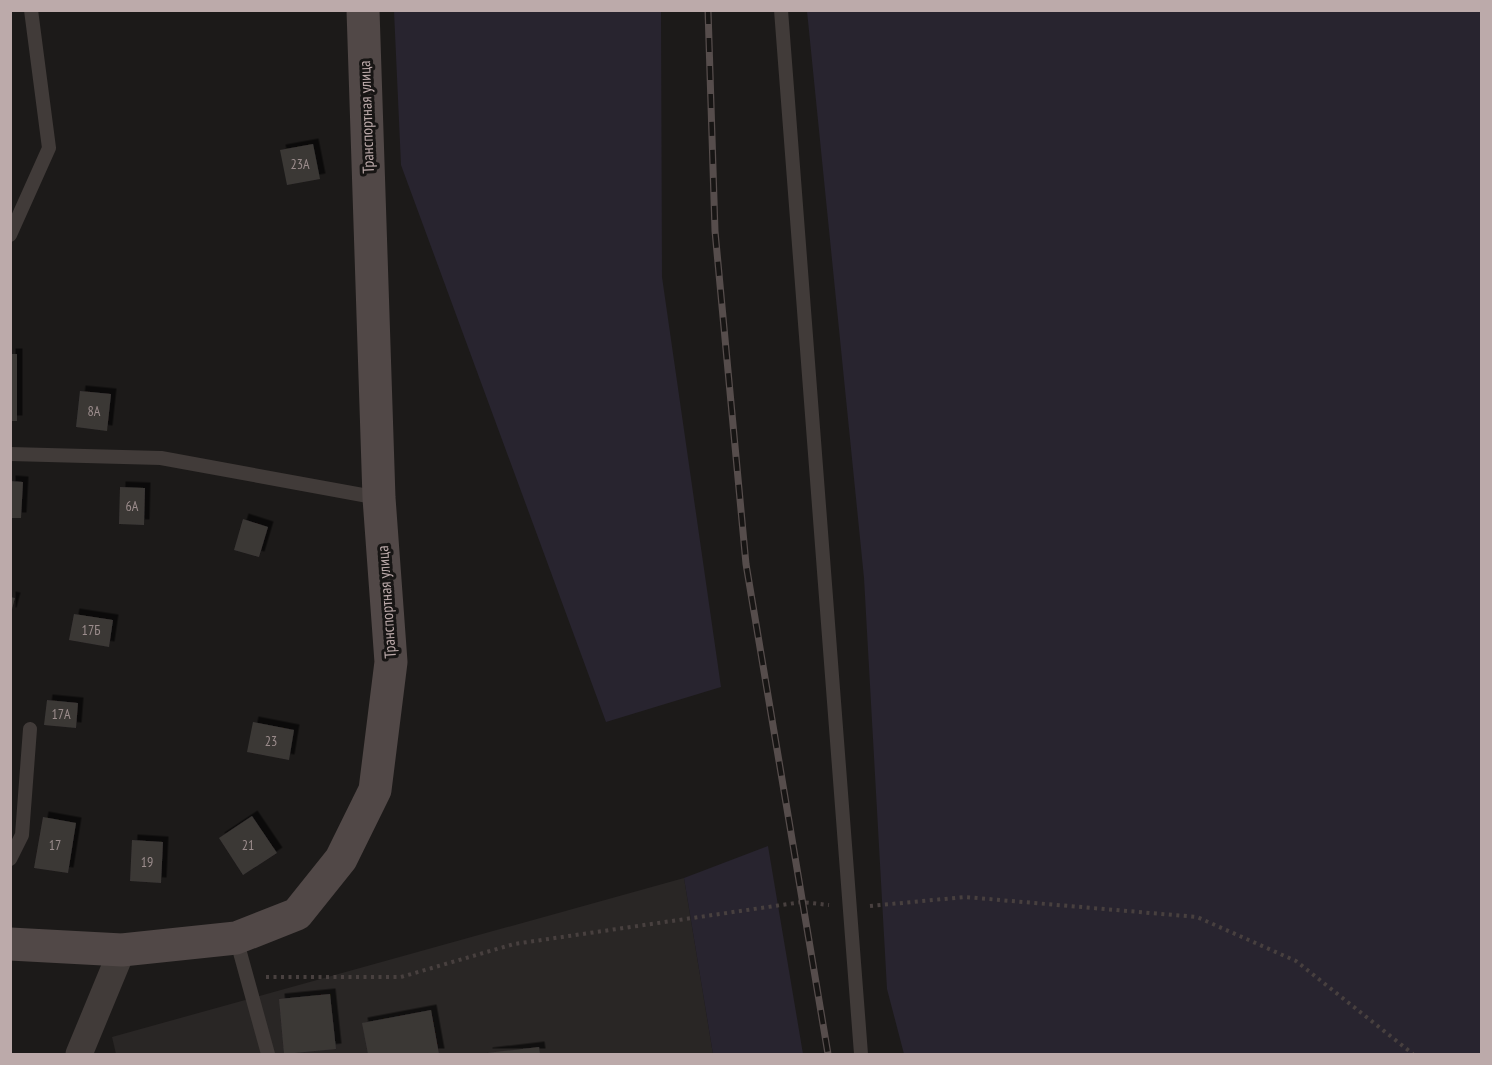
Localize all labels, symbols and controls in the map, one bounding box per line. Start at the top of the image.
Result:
street label: Транспортная улица [354,60,378,174]
house number: 23А [290,155,310,173]
house number: 8А [88,402,101,420]
house number: 6А [126,497,139,515]
street label: Транспортная улица [372,545,400,659]
house number: 17Б [82,621,100,639]
house number: 17А [51,705,71,723]
house number: 23 [265,732,277,750]
house number: 17 [49,836,61,854]
house number: 21 [242,836,254,854]
house number: 19 [141,853,153,871]

